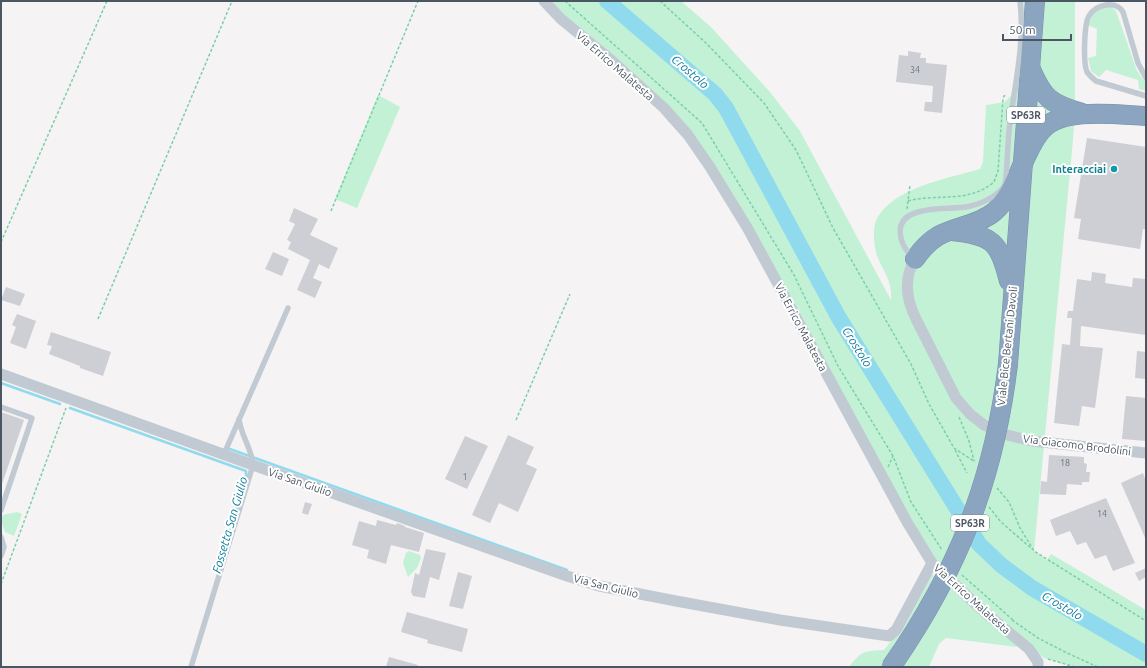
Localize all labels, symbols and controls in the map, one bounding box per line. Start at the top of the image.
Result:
scale bar [1003,16,1071,42]
text: 50 m [1009,23,1036,36]
street label: Via Errico Malatesta [574,29,656,103]
water label: Crostolo [669,52,712,91]
house number: 34 [910,65,920,75]
road number: SP63R [1007,107,1045,123]
place label: Interacciai [1052,163,1106,175]
marker: Interacciai [1109,164,1119,174]
street label: Via Errico Malatesta [773,281,829,373]
street label: Viale Bice Bertani Davoli [995,286,1019,406]
water label: Crostolo [840,324,875,369]
street label: Via Giacomo Brodolini [1022,432,1132,458]
house number: 18 [1060,458,1070,468]
street label: Via San Giulio [267,465,333,499]
house number: 1 [462,472,468,482]
water label: Fossetta San Giulio [210,475,250,574]
house number: 14 [1097,509,1107,519]
road number: SP63R [951,515,989,531]
street label: Via Errico Malatesta [931,562,1013,636]
street label: Via San Giulio [572,572,640,600]
water label: Crostolo [1040,589,1085,623]

